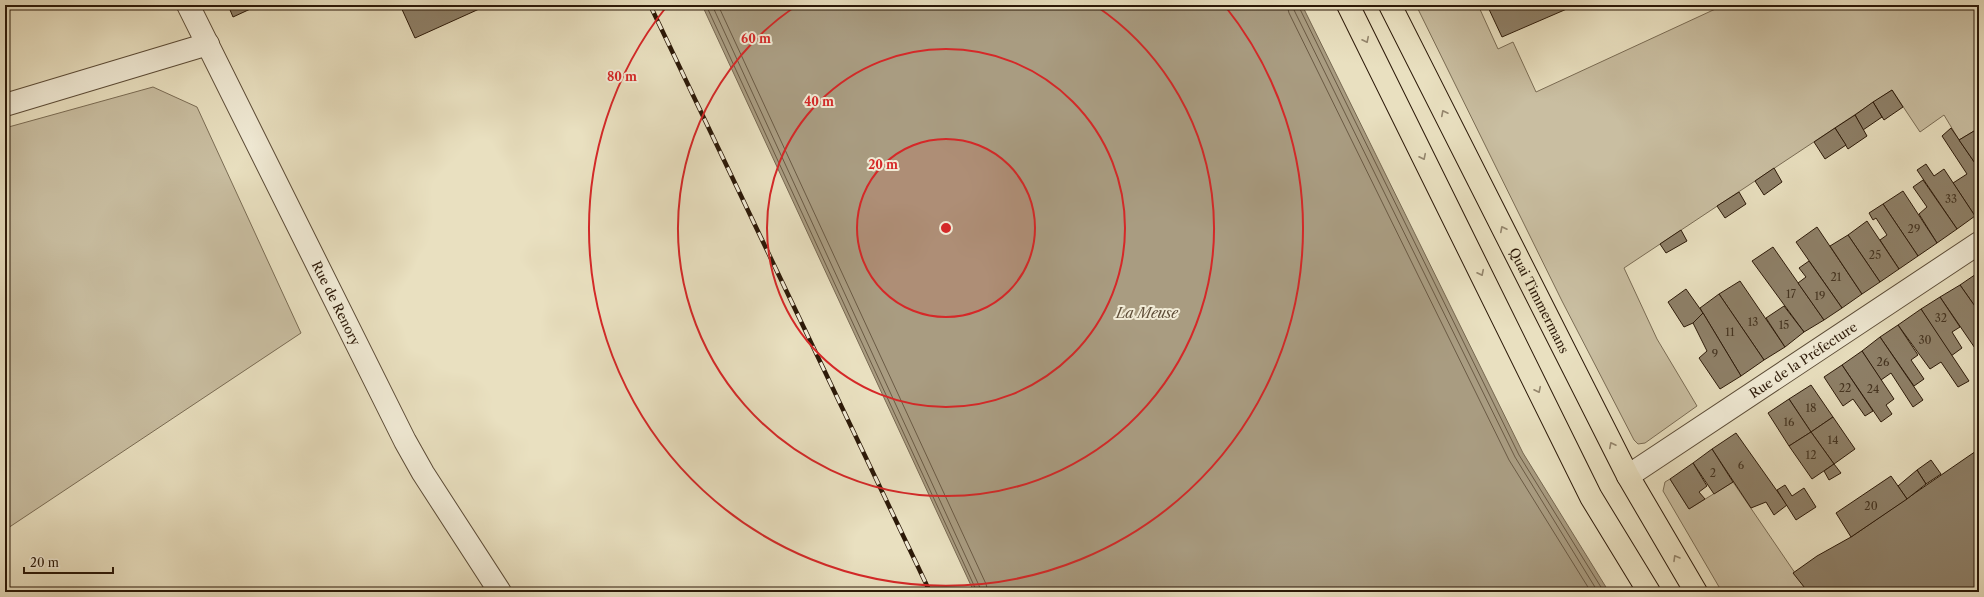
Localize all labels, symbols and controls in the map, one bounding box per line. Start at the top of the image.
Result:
text: 60 m [741,31,771,46]
one-way arrow [1361,36,1369,43]
text: 80 m [607,69,637,84]
text: 40 m [804,94,834,109]
one-way arrow [1442,110,1449,117]
one-way arrow [1418,152,1426,160]
text: 20 m [868,157,898,172]
house number: 33 [1945,192,1957,206]
centre of rings [939,221,953,235]
house number: 29 [1908,222,1920,236]
one-way arrow [1500,226,1508,234]
street label: Quai Timmermans [1506,245,1573,356]
house number: 25 [1869,248,1881,262]
street label: Rue de Renory [309,258,364,349]
one-way arrow [1476,269,1484,276]
house number: 21 [1831,270,1842,284]
house number: 17 [1786,287,1797,301]
house number: 19 [1814,289,1826,303]
water label: La Meuse [1115,304,1179,322]
house number: 32 [1935,311,1947,325]
house number: 13 [1748,315,1758,329]
street label: Rue de la Préfecture [1746,318,1860,401]
house number: 15 [1779,318,1789,332]
house number: 11 [1725,325,1735,339]
house number: 30 [1918,333,1932,347]
house number: 9 [1712,347,1718,361]
house number: 26 [1877,355,1890,369]
house number: 22 [1839,381,1851,395]
house number: 24 [1867,382,1879,396]
one-way arrow [1533,385,1541,393]
house number: 18 [1805,401,1817,415]
house number: 16 [1783,415,1795,429]
house number: 14 [1828,433,1838,447]
one-way arrow [1609,442,1617,450]
house number: 12 [1806,448,1816,462]
house number: 6 [1738,458,1745,472]
house number: 2 [1710,466,1716,480]
house number: 20 [1864,499,1878,513]
scale bar [24,549,113,575]
text: 20 m [30,555,59,570]
one-way arrow [1674,555,1681,562]

